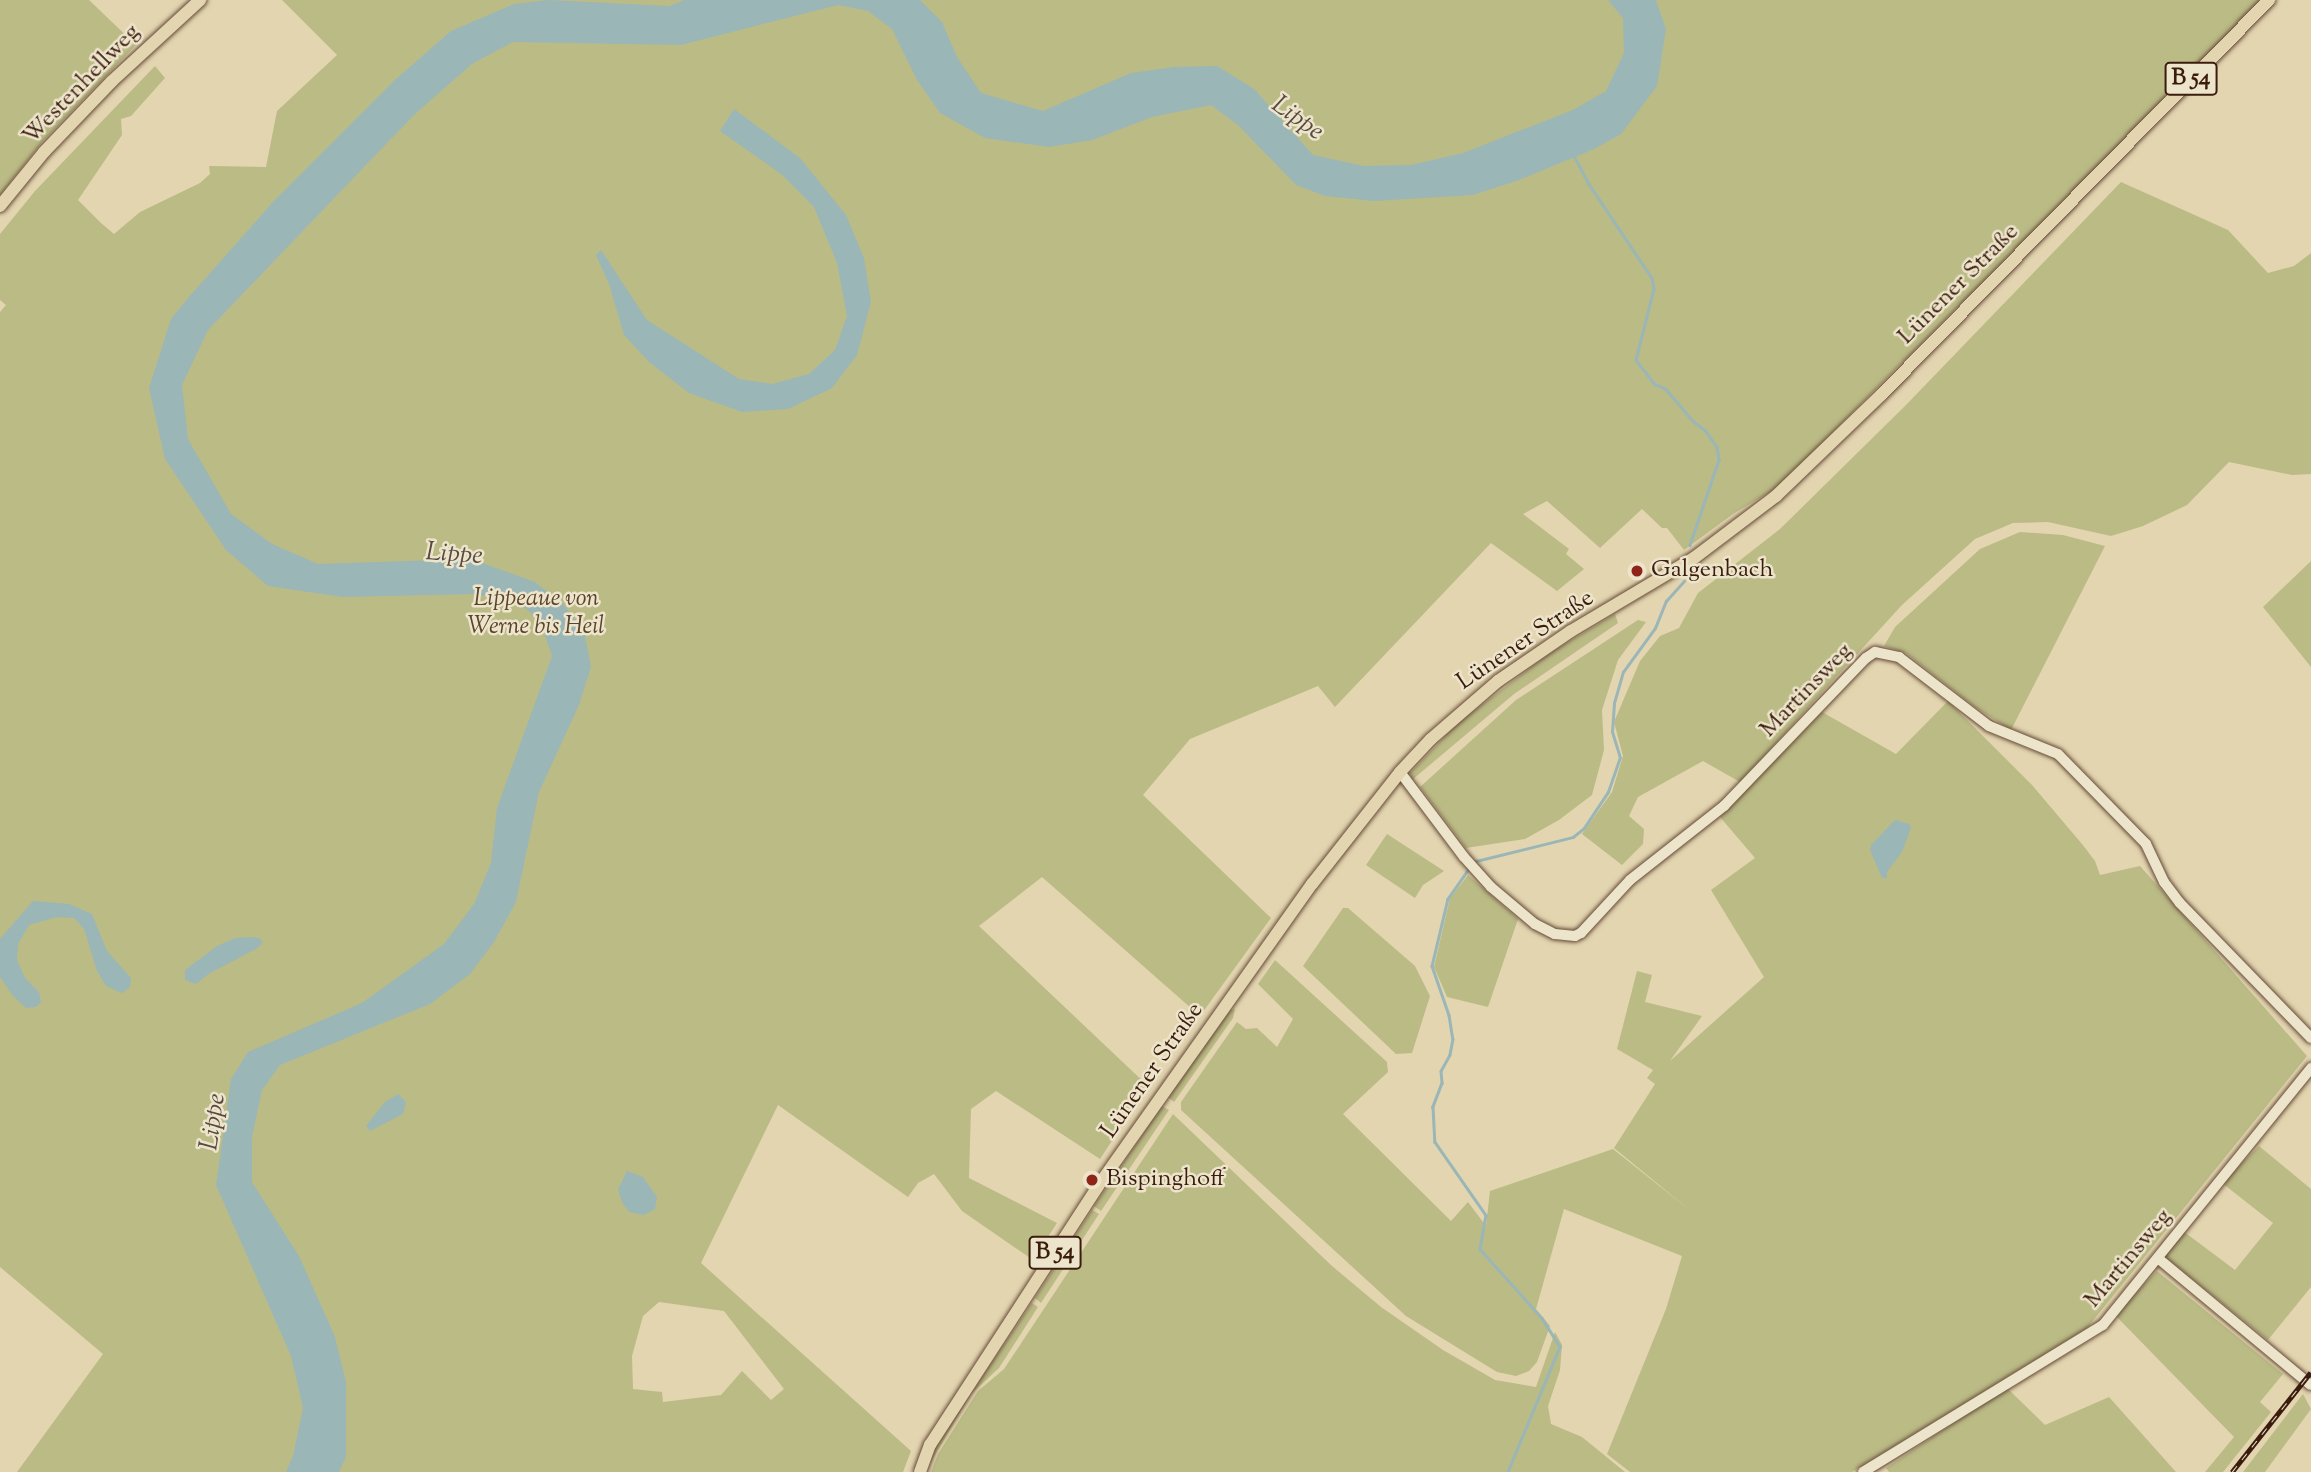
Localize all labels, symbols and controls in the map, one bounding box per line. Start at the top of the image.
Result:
street label: Westenhellweg [17,19,147,151]
road number: B 54 [2163,60,2219,99]
water label: Lippe [1265,90,1329,148]
street label: Lünener Straße [1893,219,2025,351]
water label: Lippe [424,537,484,573]
place label: Galgenbach [1651,557,1774,585]
marker: Galgenbach [1629,563,1645,579]
street label: Lünener Straße [1452,585,1600,697]
park label: Lippeaue von Werne bis Heil [468,586,604,642]
street label: Martinsweg [1755,638,1859,744]
street label: Lünener Straße [1096,998,1210,1144]
water label: Lippe [195,1092,233,1152]
place label: Bispinghoff [1106,1166,1225,1194]
marker: Bispinghoff [1084,1172,1100,1188]
street label: Martinsweg [2079,1204,2179,1314]
road number: B 54 [1027,1234,1083,1272]

